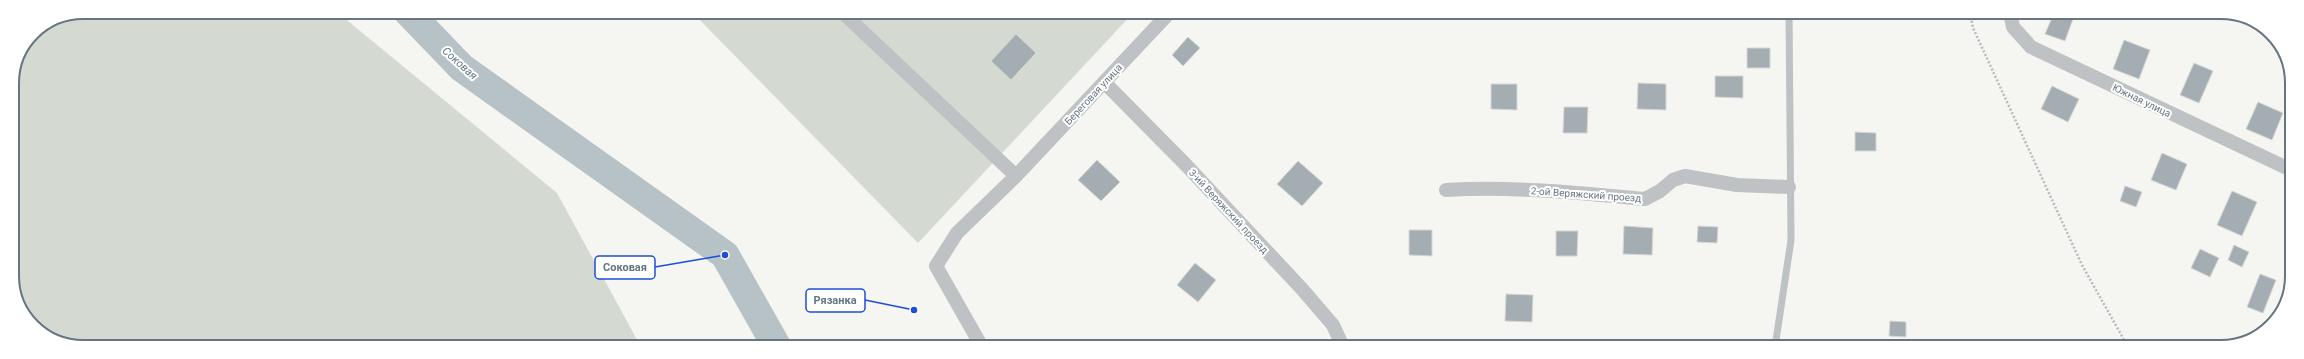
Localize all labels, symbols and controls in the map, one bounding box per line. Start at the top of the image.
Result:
water label: Соковая [440,44,480,83]
street label: Береговая улица [1062,62,1124,127]
street label: Южная улица [2111,82,2173,119]
street label: 3-ий Веряжский проезд [1187,167,1270,256]
street label: 2-ой Веряжский проезд [1530,185,1642,204]
callout: Соковая [595,256,655,279]
text: Соковая [603,261,647,274]
callout: Рязанка [806,289,865,312]
text: Рязанка [813,294,857,307]

